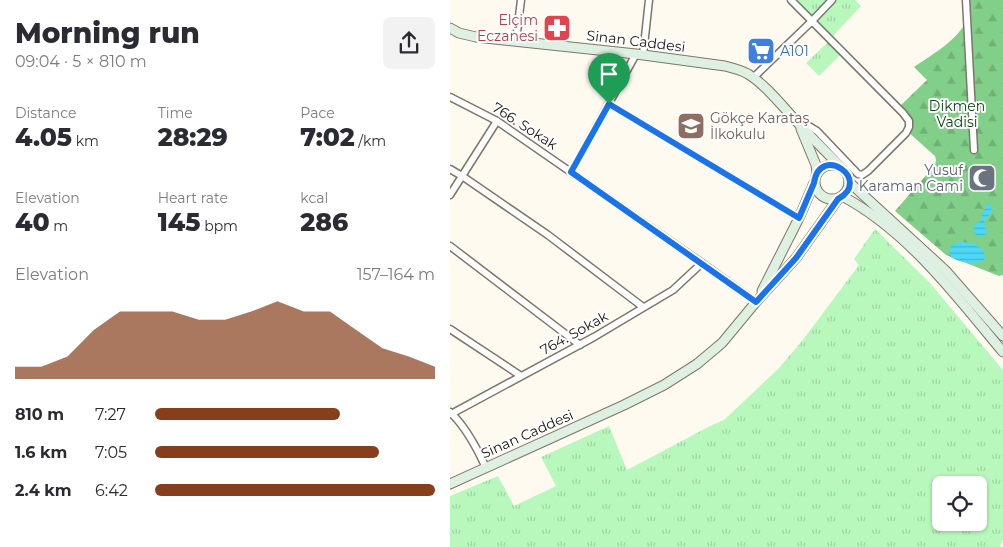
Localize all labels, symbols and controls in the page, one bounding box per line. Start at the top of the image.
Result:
place label: Elçim Eczanesi [477,11,538,45]
pharmacy icon: Elçim Eczanesi [542,13,572,43]
text: Morning run [15,16,200,50]
button: share [383,17,435,69]
street label: Sinan Caddesi [586,26,686,56]
supermarket icon: A101 [746,36,776,66]
place label: A101 [780,42,809,60]
text: 09:04 · 5 × 810 m [15,52,147,71]
pin [588,53,630,104]
icon: arrive [595,60,623,88]
park label: Dikmen Vadisi [929,97,985,131]
street label: 766. Sokak [489,98,561,154]
text: Distance [15,104,77,122]
text: Time [158,104,193,122]
text: Pace [300,104,335,122]
place label: Gökçe Karataş İlkokulu [710,109,810,143]
school or university icon: Gökçe Karataş İlkokulu [676,111,706,141]
text: 4.05 [15,122,72,152]
text: 28:29 [158,122,228,152]
text: 7:02 [300,122,355,152]
text: km [72,132,99,150]
text: /km [355,132,386,150]
place label: Yusuf Karaman Cami [859,161,964,195]
mosque icon: Yusuf Karaman Cami [967,163,997,193]
text: Elevation [15,189,80,207]
text: Heart rate [158,189,228,207]
text: kcal [300,189,328,207]
text: 40 [15,207,50,237]
text: 145 [158,207,200,237]
text: 286 [300,207,348,237]
text: m [50,217,68,235]
text: bpm [200,217,238,235]
text: Elevation [15,265,89,284]
text: 157–164 m [357,265,435,284]
street label: 764. Sokak [537,307,612,359]
text: 810 m [15,405,64,424]
text: 7:27 [95,405,126,424]
street label: Sinan Caddesi [478,406,576,462]
text: 1.6 km [15,443,67,462]
text: 7:05 [95,443,127,462]
map controls [932,476,987,531]
button: locate [932,476,987,531]
text: 2.4 km [15,481,72,500]
text: 6:42 [95,481,128,500]

